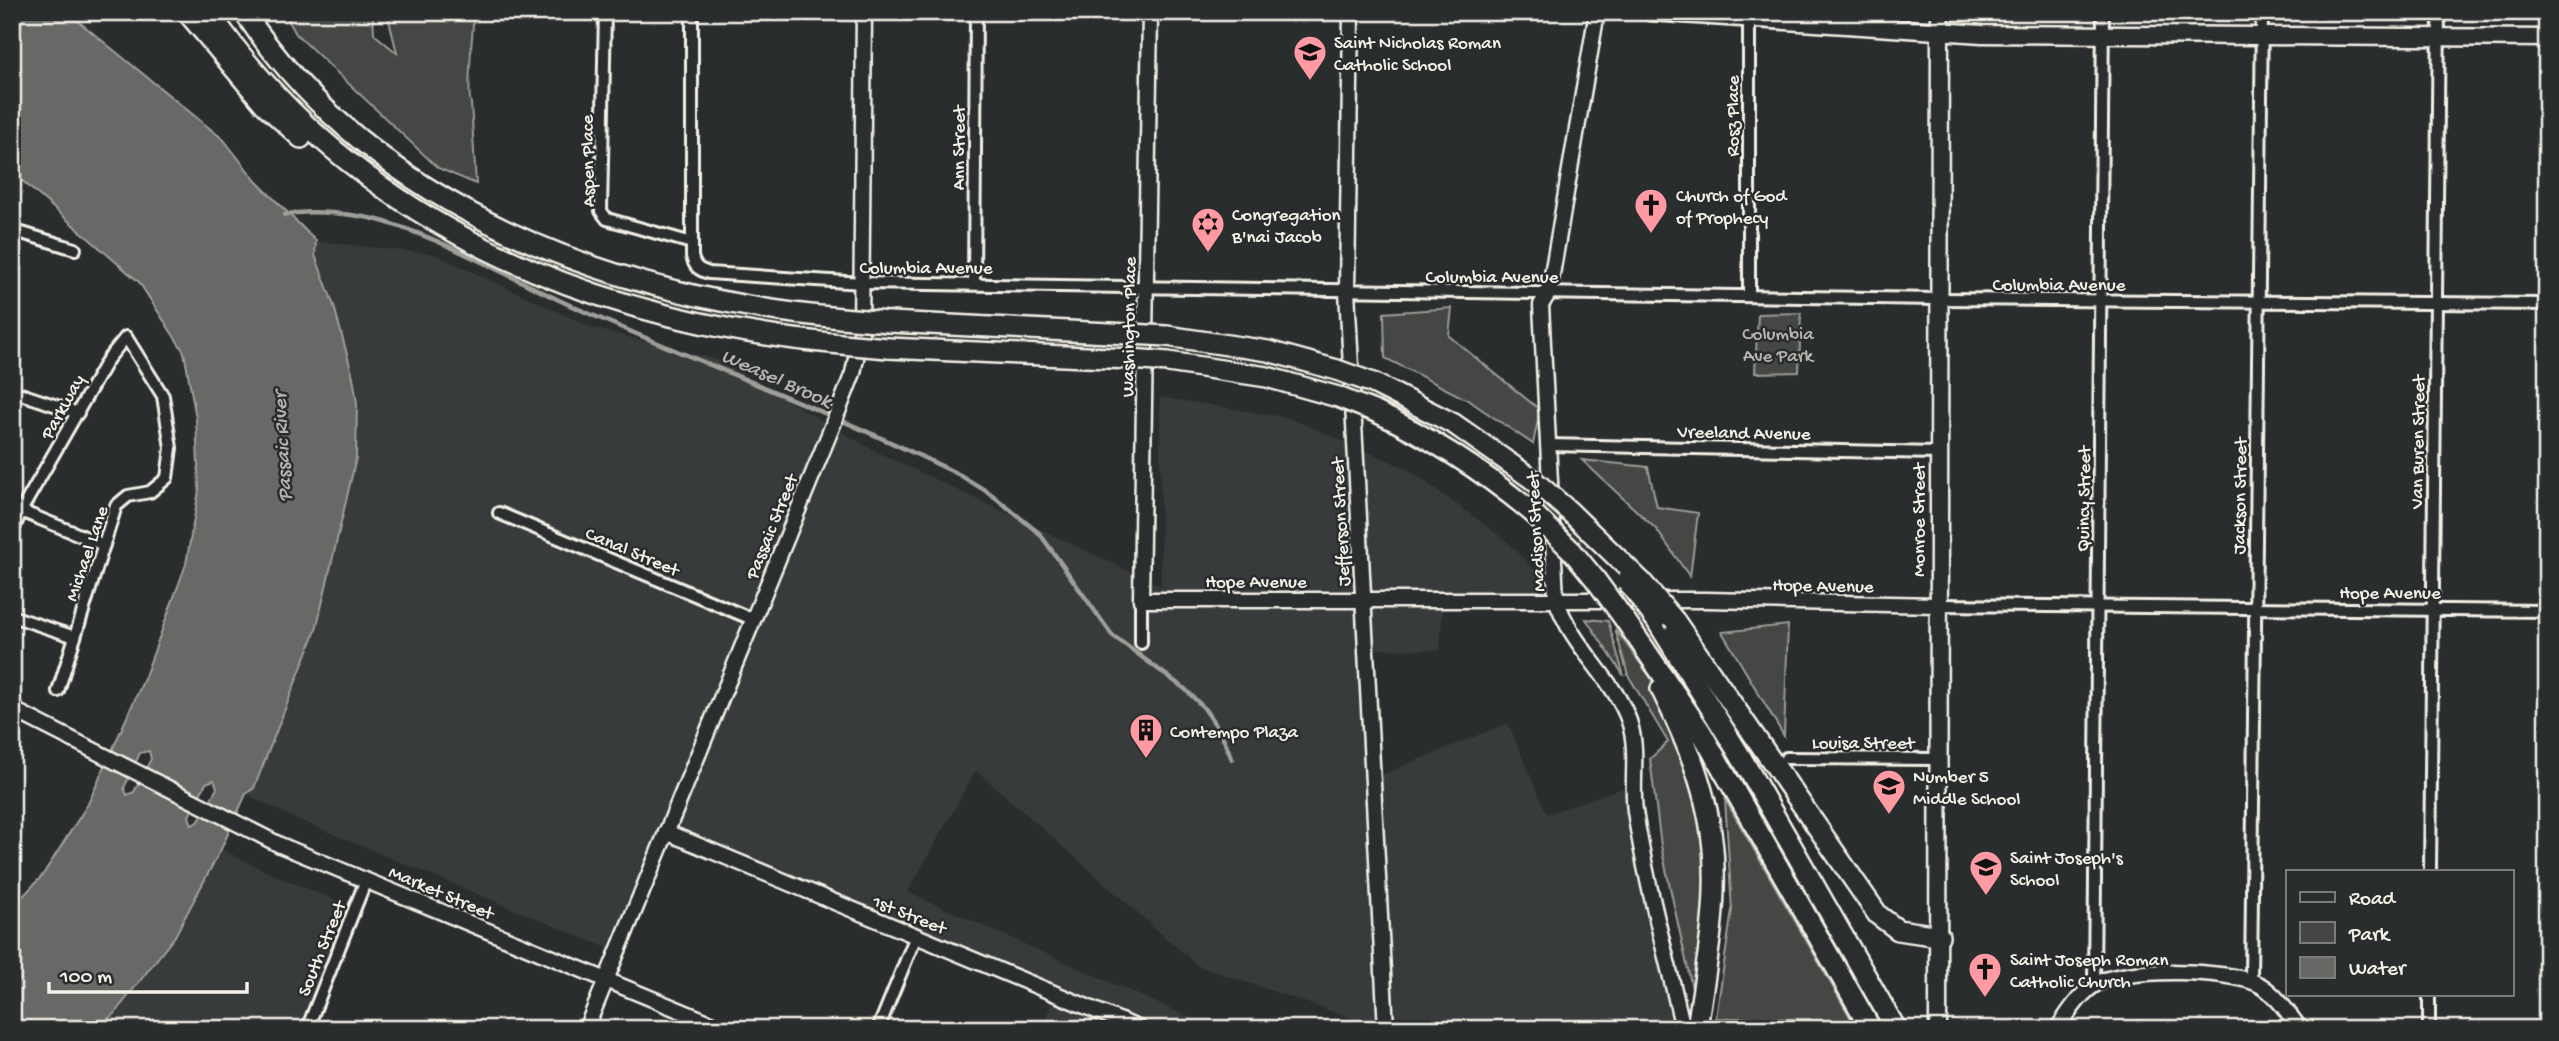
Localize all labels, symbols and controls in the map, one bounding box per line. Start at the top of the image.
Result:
school or university icon: Saint Nicholas Roman Catholic School [1291,33,1329,82]
place label: Saint Nicholas Roman Catholic School [1334,33,1501,78]
street label: Rosz Place [1723,75,1746,157]
street label: Ann Street [949,104,972,190]
street label: Aspen Place [577,114,602,207]
church icon: Church of God of Prophecy [1632,186,1670,235]
place label: Church of God of Prophecy [1676,186,1788,231]
synagogue icon: Congregation B'nai Jacob [1189,205,1227,254]
place label: Congregation B'nai Jacob [1231,205,1341,250]
street label: Washington Place [1118,256,1143,397]
street label: Columbia Avenue [859,258,993,281]
street label: Columbia Avenue [1425,267,1559,290]
street label: Columbia Avenue [1992,275,2126,298]
park label: Columbia Ave Park [1742,324,1815,369]
water label: Weasel Brook [717,345,837,417]
street label: Parkway [36,371,92,445]
street label: Van Buren Street [2407,373,2432,510]
water label: Passaic River [269,387,300,502]
street label: Vreeland Avenue [1676,422,1811,447]
street label: Jackson Street [2229,435,2254,555]
street label: Quincy Street [2073,444,2098,552]
street label: Jefferson Street [1328,455,1357,587]
street label: Monroe Street [1909,461,1932,577]
street label: Passaic Street [741,469,806,584]
street label: Madison Street [1523,469,1552,592]
street label: Michael Lane [61,503,115,605]
street label: Canal Street [581,523,684,584]
street label: Hope Avenue [1205,572,1307,595]
street label: Hope Avenue [1772,575,1874,600]
street label: Hope Avenue [2339,583,2441,606]
building icon: Contempo Plaza [1127,711,1165,760]
place label: Contempo Plaza [1170,722,1300,745]
street label: Louisa Street [1812,733,1917,756]
school or university icon: Number 5 Middle School [1870,767,1908,816]
place label: Number 5 Middle School [1913,767,2020,812]
school or university icon: Saint Joseph's School [1967,848,2005,897]
place label: Saint Joseph's School [2010,848,2124,893]
street label: Market Street [385,862,499,927]
legend [2286,870,2514,996]
text: Road [2349,888,2397,913]
street label: 1st Street [867,891,951,942]
street label: South Street [294,896,354,1000]
text: Park [2348,924,2392,949]
scale bar [49,950,247,994]
church icon: Saint Joseph Roman Catholic Church [1966,950,2004,999]
place label: Saint Joseph Roman Catholic Church [2010,950,2168,995]
text: Water [2349,958,2407,983]
text: 100 m [59,966,112,991]

